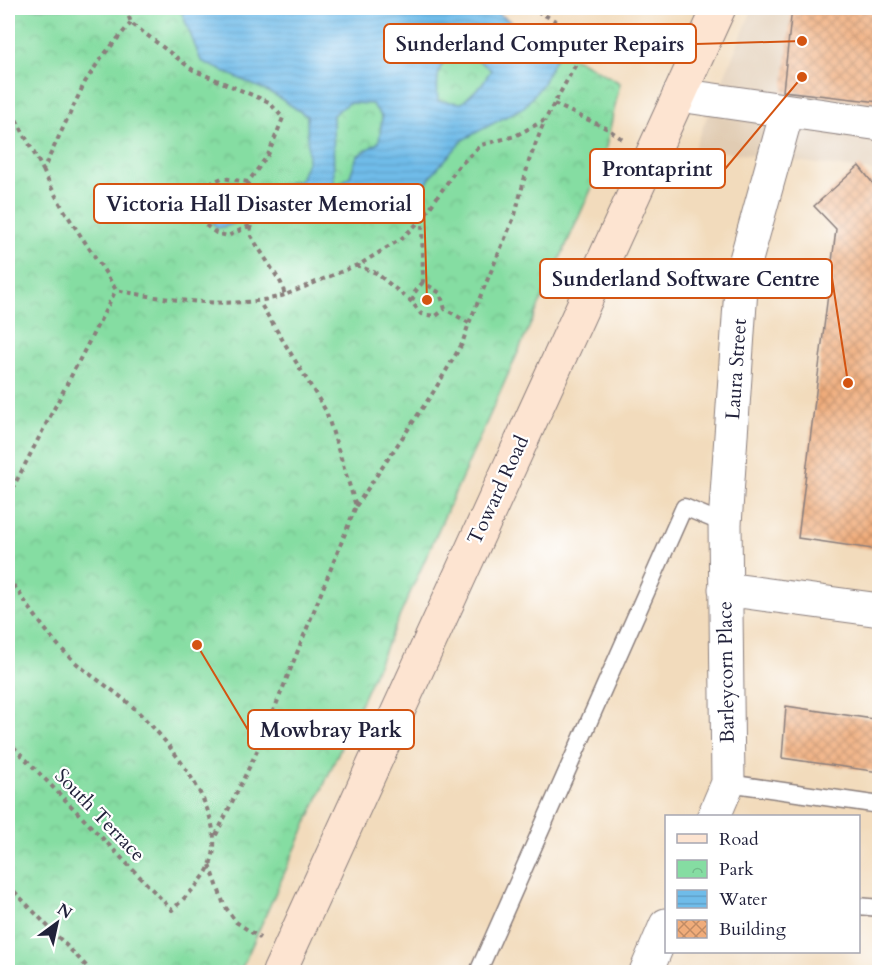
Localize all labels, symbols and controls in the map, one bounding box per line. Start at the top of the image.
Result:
callout: Sunderland Computer Repairs [384,24,696,63]
text: Sunderland Computer Repairs [396,30,684,59]
callout: Prontaprint [590,149,725,188]
text: Prontaprint [602,155,713,184]
callout: Victoria Hall Disaster Memorial [94,184,424,223]
text: Victoria Hall Disaster Memorial [106,190,412,219]
callout: Sunderland Software Centre [540,259,832,298]
text: Sunderland Software Centre [552,265,820,294]
street label: Laura Street [719,317,753,420]
street label: Toward Road [461,431,535,549]
street label: Barleycorn Place [711,601,741,743]
callout: Mowbray Park [248,710,414,749]
text: Mowbray Park [260,716,402,745]
street label: South Terrace [49,763,151,867]
legend [665,815,860,953]
text: Road [719,827,759,852]
text: Park [719,857,754,882]
text: Water [718,887,768,912]
north arrow [27,893,87,953]
text: N [53,898,77,924]
text: Building [719,917,787,942]

